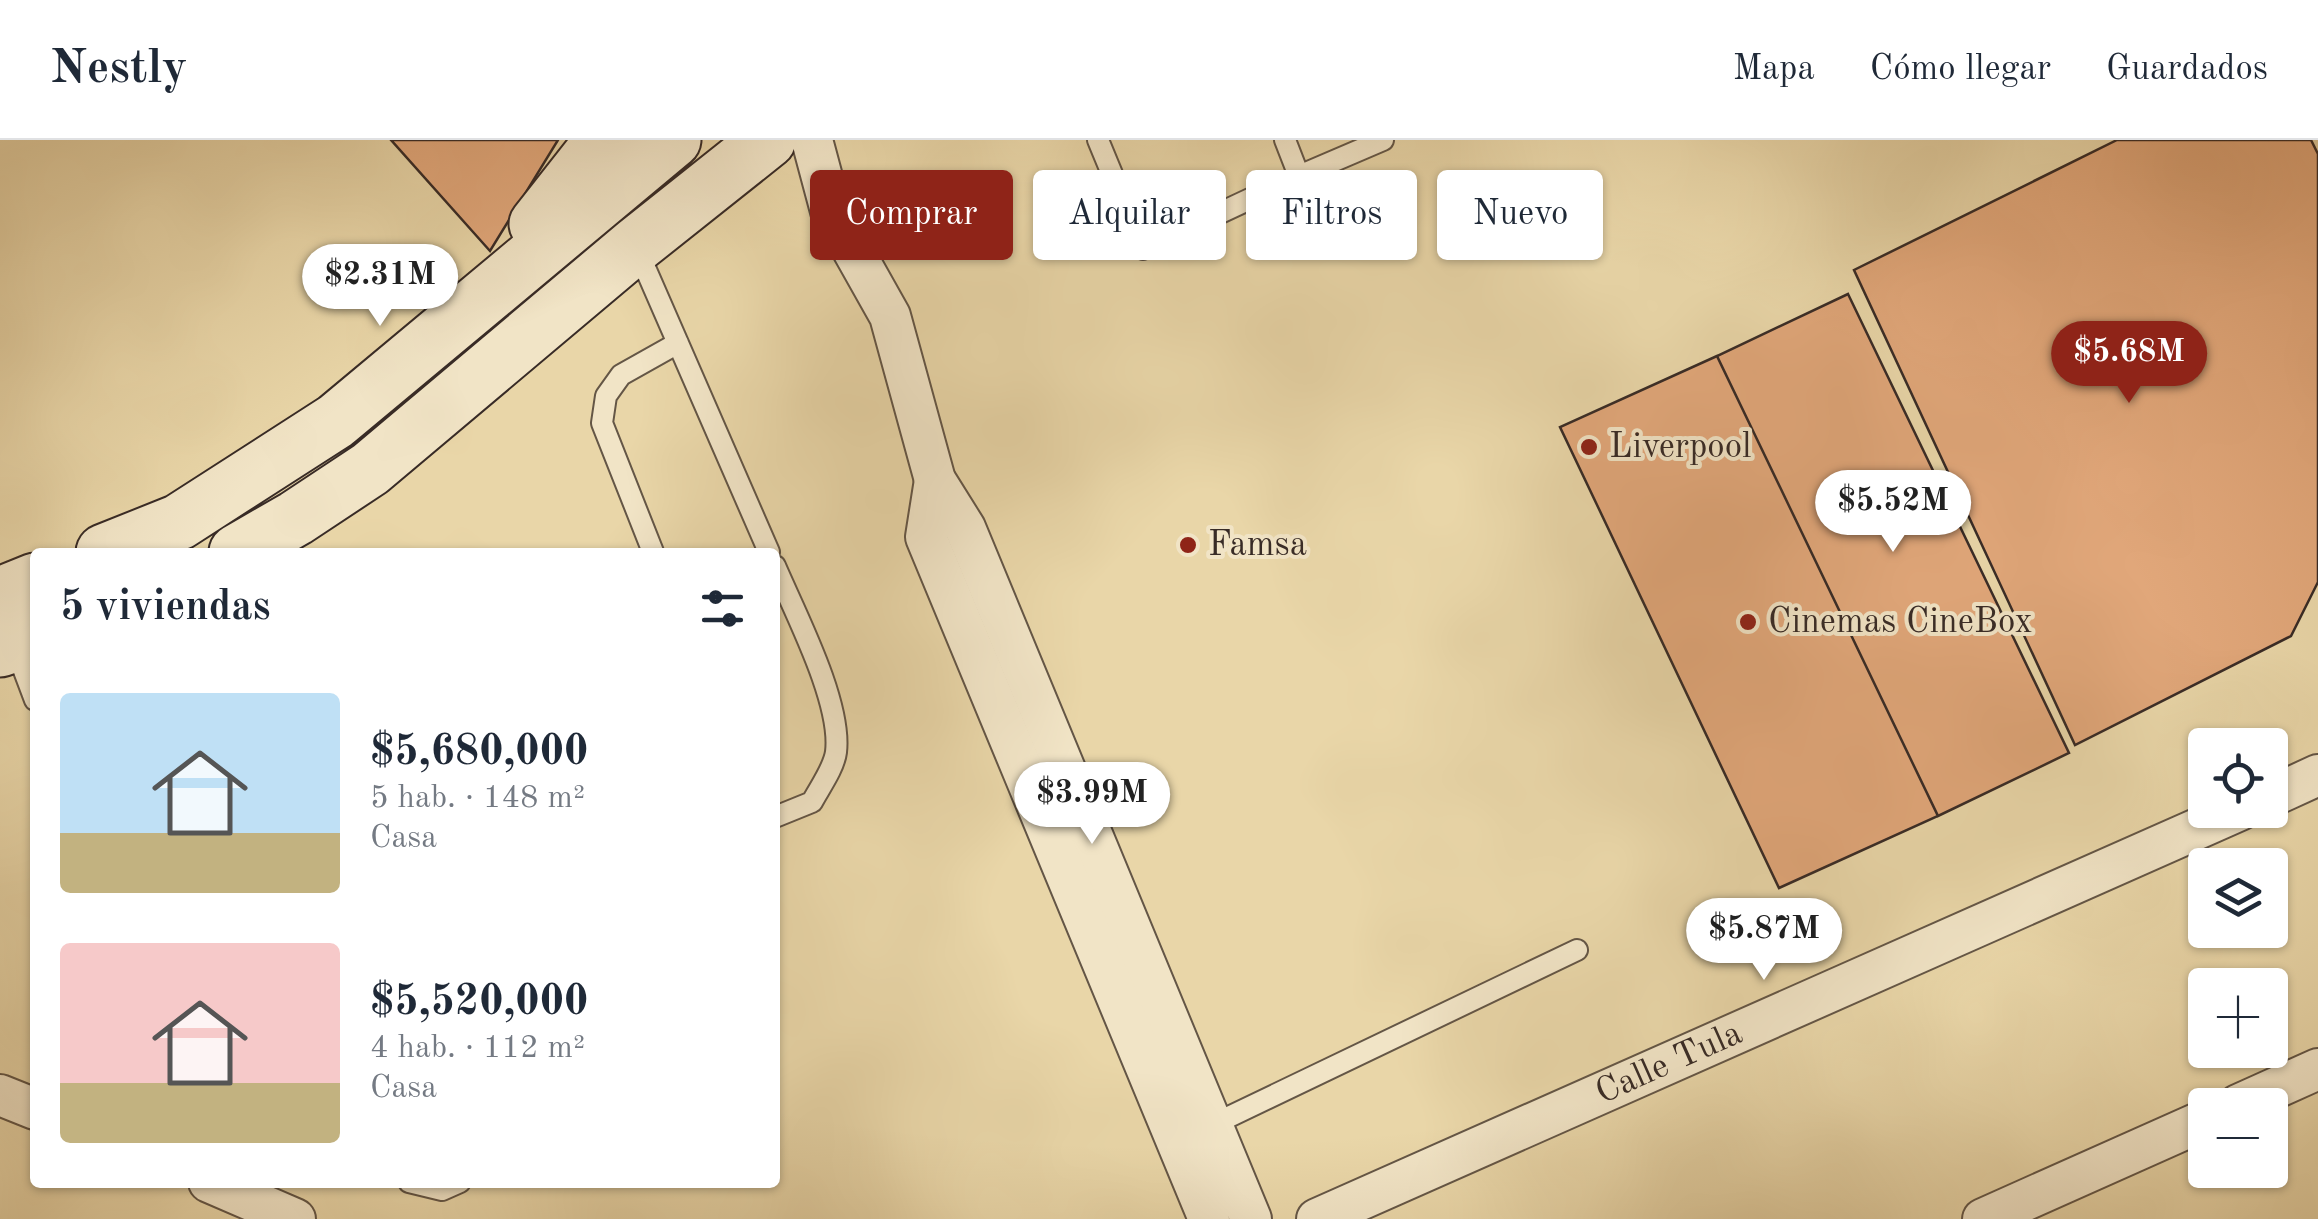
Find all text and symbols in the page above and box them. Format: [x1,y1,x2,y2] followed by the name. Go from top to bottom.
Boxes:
[50,45,187,93] text: Nestly
[1733,52,1815,87] text: Mapa
[1870,52,2051,87] text: Cómo llegar
[2106,52,2268,87] text: Guardados
[810,170,1013,260] chip: Comprar
[1033,170,1226,260] chip: Alquilar
[1246,170,1417,260] chip: Filtros
[1437,170,1603,260] chip: Nuevo
[299,244,461,329] pin: $2.31M
[324,260,436,292] text: $2.31M
[2048,321,2210,406] pin: $5.68M
[2073,337,2185,369] text: $5.68M
[1609,430,1752,465] place label: Liverpool
[1578,436,1600,458] marker: Liverpool
[1812,470,1974,555] pin: $5.52M
[1837,486,1949,518] text: $5.52M
[1208,528,1307,563] place label: Famsa
[1177,534,1199,556] marker: Famsa
[695,581,750,636] icon: filters
[60,587,271,629] text: 5 viviendas
[1768,605,2033,640] place label: Cinemas CineBox
[1737,611,1759,633] marker: Cinemas CineBox
[2188,728,2288,1188] map controls
[2188,728,2288,828] button: locate
[370,732,588,774] text: $5,680,000
[140,733,260,853] icon: home
[1011,762,1173,847] pin: $3.99M
[1036,778,1148,810] text: $3.99M
[370,783,585,815] text: 5 hab. · 148 m²
[370,823,437,855] text: Casa
[2188,848,2288,948] button: layers
[1683,898,1845,983] pin: $5.87M
[1708,914,1820,946] text: $5.87M
[2188,968,2288,1068] button: +
[370,982,588,1024] text: $5,520,000
[140,983,260,1103] icon: home
[1591,1015,1747,1111] street label: Calle Tula
[370,1033,585,1065] text: 4 hab. · 112 m²
[370,1073,437,1105] text: Casa
[2188,1088,2288,1188] button: −

